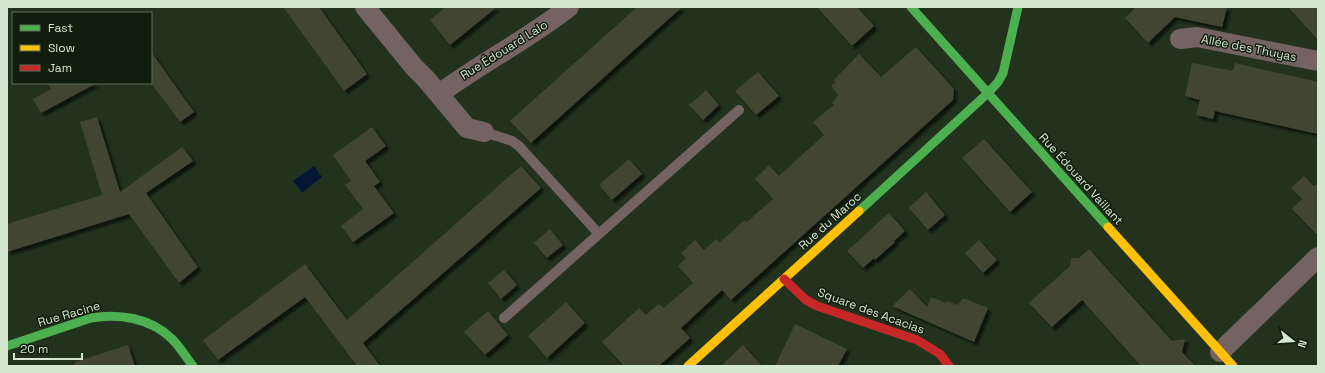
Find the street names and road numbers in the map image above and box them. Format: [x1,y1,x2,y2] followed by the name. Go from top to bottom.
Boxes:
[457,17,551,83] street label: Rue Édouard Lalo
[1200,31,1298,65] street label: Allée des Thuyas
[1035,130,1127,228] street label: Rue Édouard Vaillant
[795,188,865,254] street label: Rue du Maroc
[815,284,927,338] street label: Square des Acacias
[36,297,102,331] street label: Rue Racine

